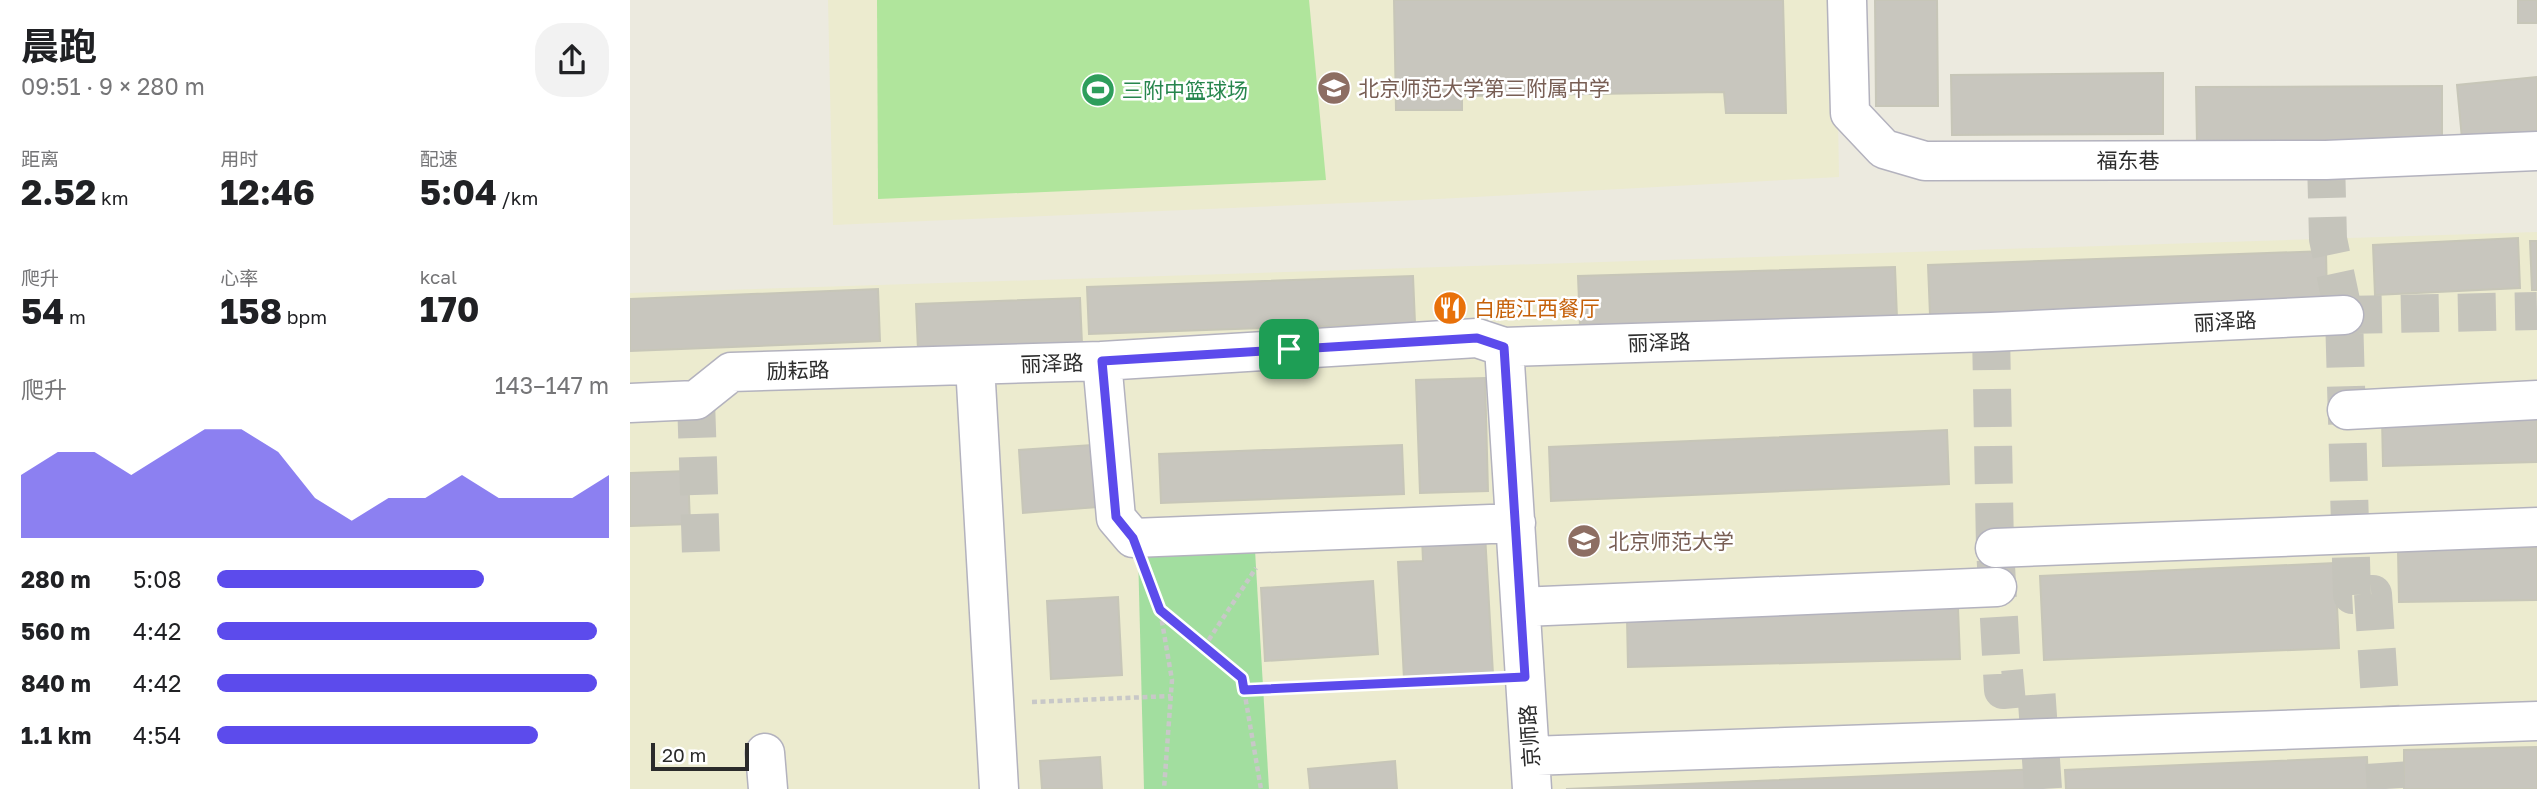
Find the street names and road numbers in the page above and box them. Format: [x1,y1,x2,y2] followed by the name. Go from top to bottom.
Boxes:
[2097,147,2160,173] street label: 福东巷
[2193,306,2257,336] street label: 丽泽路
[1627,328,1691,356] street label: 丽泽路
[1020,349,1084,377] street label: 丽泽路
[766,356,830,384] street label: 励耘路
[1514,704,1544,768] street label: 京师路

